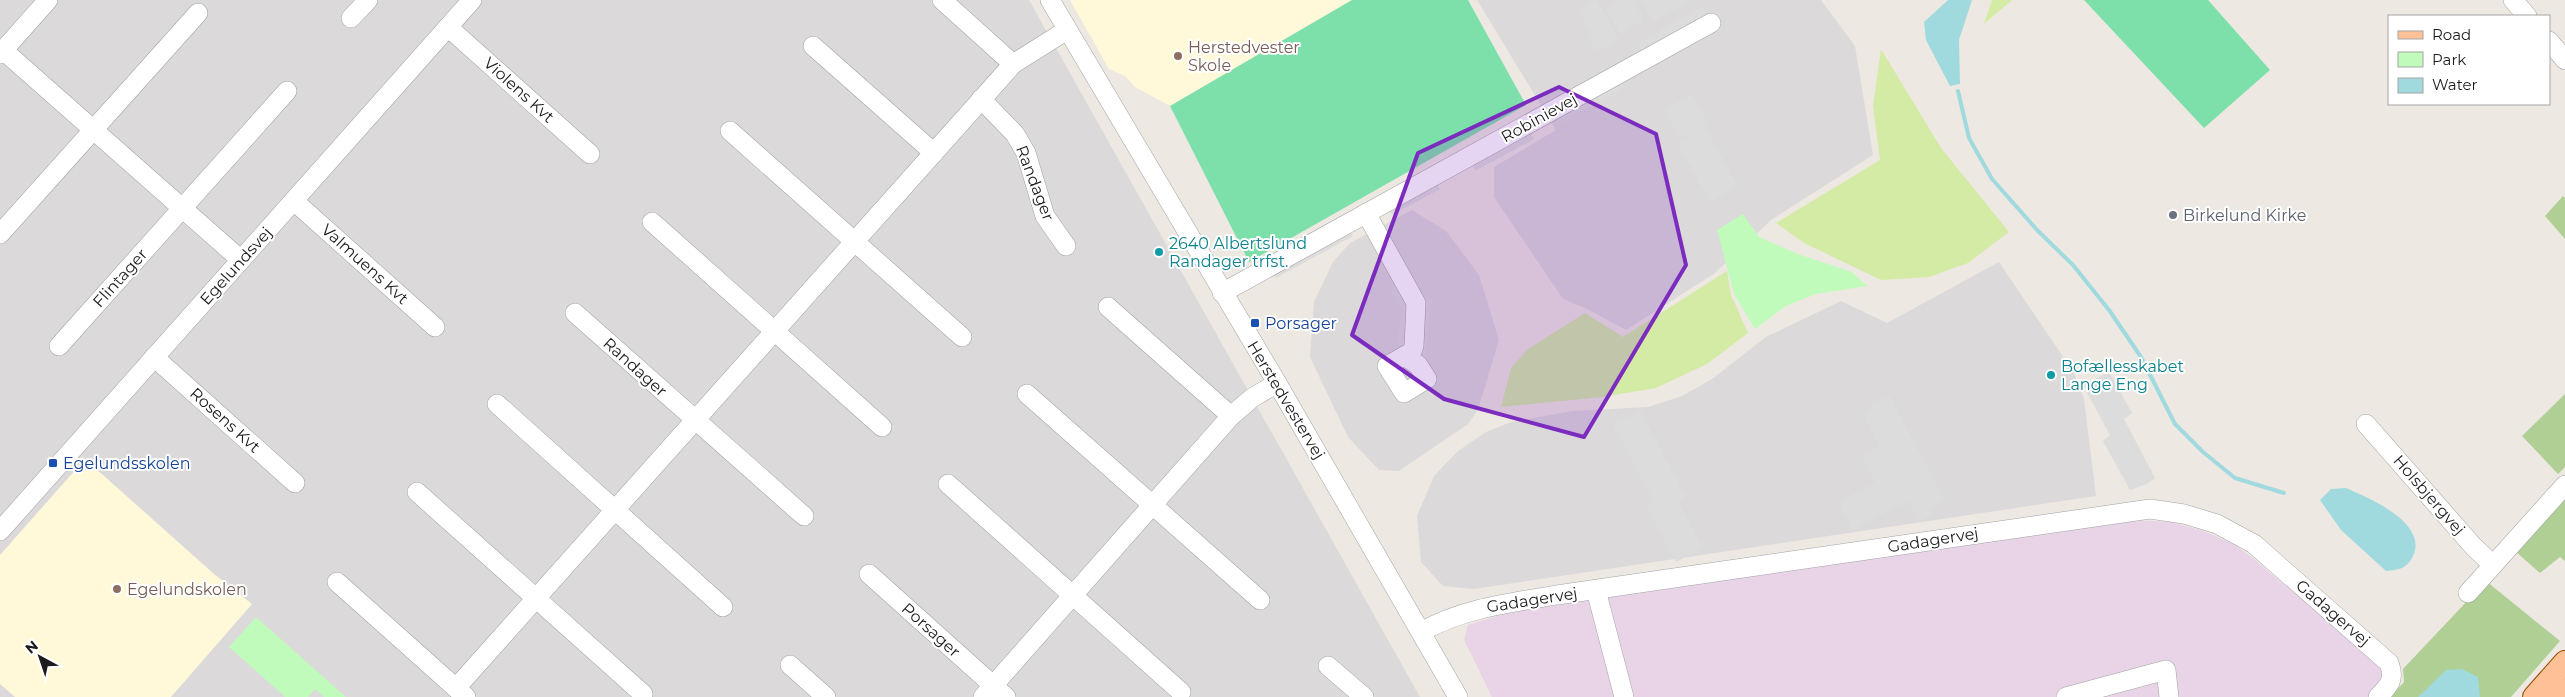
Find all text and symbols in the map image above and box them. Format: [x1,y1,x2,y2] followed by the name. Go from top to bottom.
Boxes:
[2388,15,2550,105] legend
[2432,25,2471,44] text: Road
[1188,38,1300,75] place label: Herstedvester Skole
[1172,50,1184,62] marker: Herstedvester Skole
[2432,50,2466,69] text: Park
[480,53,558,127] street label: Violens Kvt
[2432,75,2478,94] text: Water
[1498,89,1580,147] street label: Robinievej
[1012,143,1058,223] street label: Randager
[2183,206,2306,225] place label: Birkelund Kirke
[2167,209,2179,221] marker: Birkelund Kirke
[318,220,413,308] street label: Valmuens Kvt
[196,223,276,309] street label: Egelundsvej
[1169,234,1307,271] place label: 2640 Albertslund Randager trfst.
[89,245,151,311] street label: Flintager
[1153,246,1165,258] marker: 2640 Albertslund Randager trfst.
[1265,314,1337,333] place label: Porsager
[1249,317,1261,329] marker: Porsager
[599,333,671,401] street label: Randager
[1243,338,1329,462] street label: Herstedvestervej
[2061,357,2184,394] place label: Bofællesskabet Lange Eng
[2045,369,2057,381] marker: Bofællesskabet Lange Eng
[186,384,264,457] street label: Rosens Kvt
[2389,451,2469,539] street label: Holsbjergvej
[63,454,191,473] place label: Egelundsskolen
[47,457,59,469] marker: Egelundsskolen
[1886,523,1980,557] street label: Gadagervej
[2292,576,2374,650] street label: Gadagervej
[127,580,247,599] place label: Egelundskolen
[111,583,123,595] marker: Egelundskolen
[1485,583,1579,617] street label: Gadagervej
[898,599,964,661] street label: Porsager
[15,632,65,682] north arrow
[22,637,42,658] text: N

